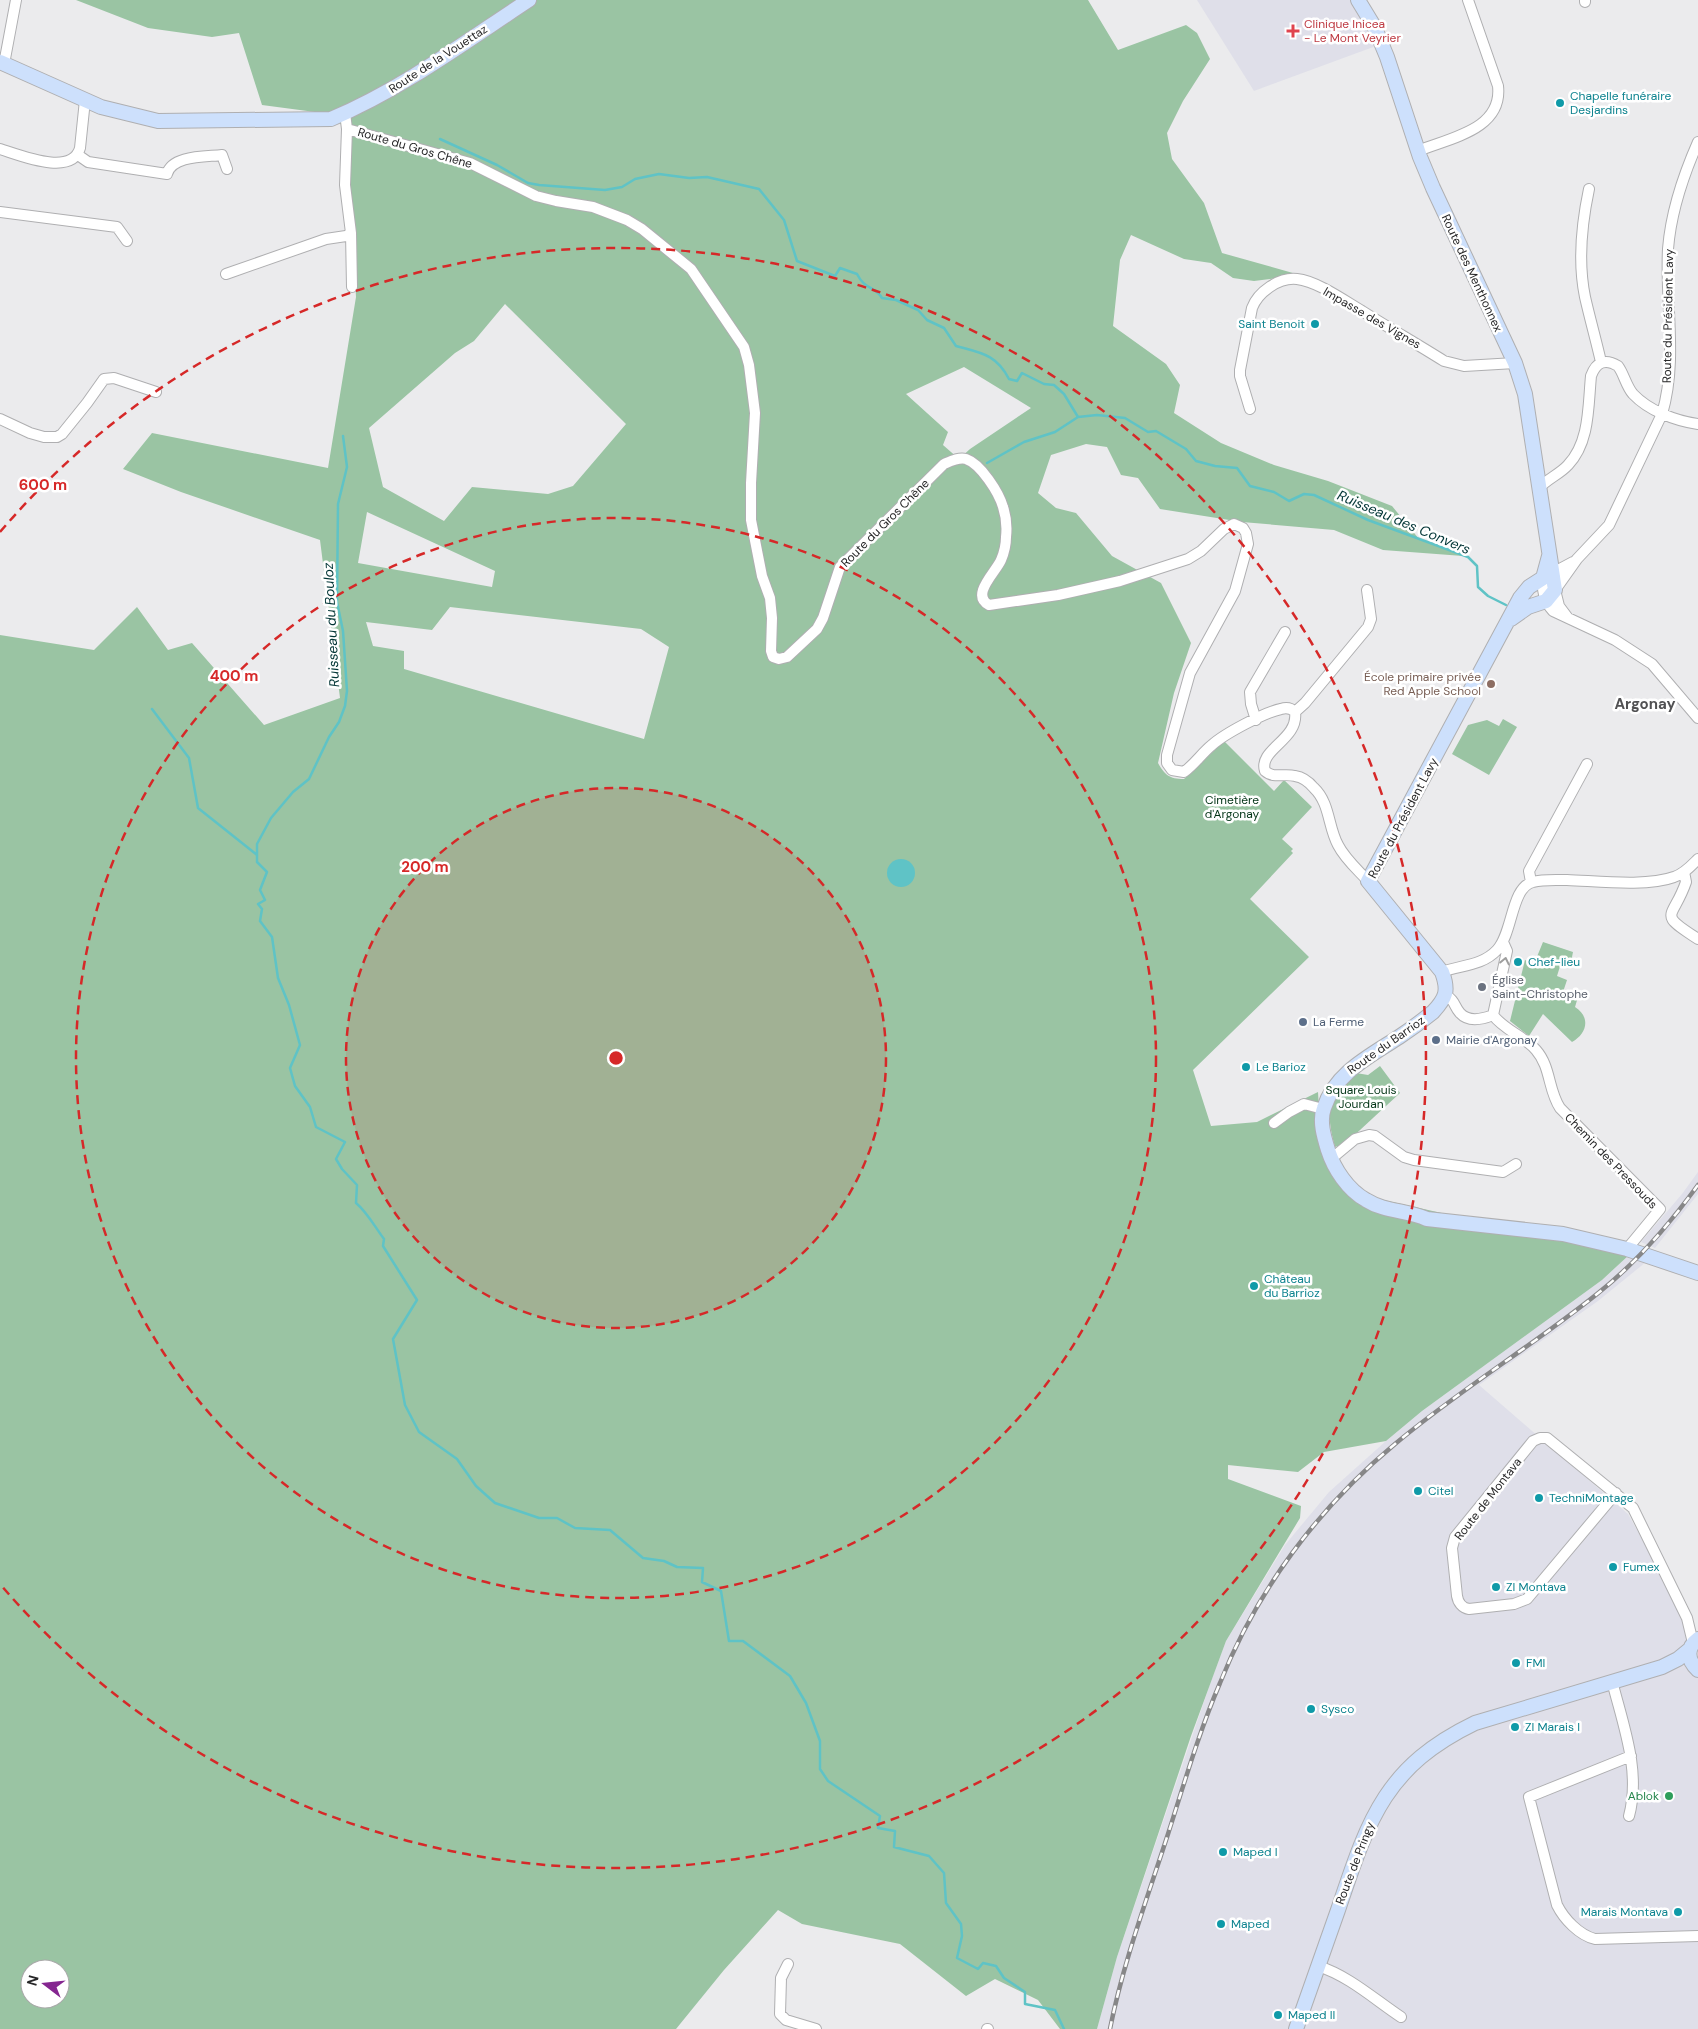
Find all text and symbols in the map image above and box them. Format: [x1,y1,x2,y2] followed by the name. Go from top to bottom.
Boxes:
[1304,16,1401,46] place label: Clinique Inicea - Le Mont Veyrier
[386,21,490,97] street label: Route de la Vouettaz
[1286,24,1300,38] marker: Clinique Inicea - Le Mont Veyrier
[1570,88,1671,118] place label: Chapelle funéraire Desjardins
[1554,97,1566,109] marker: Chapelle funéraire Desjardins
[356,124,474,172] street label: Route du Gros Chêne
[1438,212,1506,334] street label: Route des Menthonnex
[1659,248,1677,383] street label: Route du Président Lavy
[1320,283,1424,353] street label: Impasse des Vignes
[1238,316,1305,332] place label: Saint Benoit
[1309,318,1321,330] marker: Saint Benoit
[19,475,67,495] text: 600 m
[837,475,933,571] street label: Route du Gros Chêne
[1335,486,1473,558] water label: Ruisseau des Convers
[319,562,343,688] water label: Ruisseau du Bouloz
[210,666,258,686] text: 400 m
[1364,669,1481,699] place label: École primaire privée Red Apple School
[1485,678,1497,690] marker: École primaire privée Red Apple School
[1614,694,1676,714] district label: Argonay
[1364,755,1442,881] street label: Route du Président Lavy
[1205,792,1260,822] park label: Cimetière d'Argonay
[401,857,449,877] text: 200 m
[1528,954,1580,970] place label: Chef-lieu
[1512,956,1524,968] marker: Chef-lieu
[1499,957,1510,965] one-way arrow
[1492,972,1588,1002] place label: Église Saint-Christophe
[1476,981,1488,993] marker: Église Saint-Christophe
[1344,1012,1428,1078] street label: Route du Barrioz
[1313,1014,1364,1030] place label: La Ferme
[1297,1016,1309,1028] marker: La Ferme
[1446,1032,1538,1048] place label: Mairie d'Argonay
[1430,1034,1442,1046] marker: Mairie d'Argonay
[607,1049,625,1067] centre of rings
[1256,1059,1306,1075] place label: Le Barioz
[1240,1061,1252,1073] marker: Le Barioz
[1325,1082,1397,1112] park label: Square Louis Jourdan
[1561,1110,1661,1212] street label: Chemin des Pressouds
[1264,1271,1320,1301] place label: Château du Barrioz
[1248,1280,1260,1292] marker: Château du Barrioz
[1451,1454,1525,1544] street label: Route de Montava
[1428,1483,1454,1499] place label: Citel
[1412,1485,1424,1497] marker: Citel
[1549,1490,1634,1506] place label: TechniMontage
[1533,1492,1545,1504] marker: TechniMontage
[1623,1559,1660,1575] place label: Fumex
[1607,1561,1619,1573] marker: Fumex
[1506,1579,1566,1595] place label: ZI Montava
[1490,1581,1502,1593] marker: ZI Montava
[1526,1655,1545,1671] place label: FMI
[1510,1657,1522,1669] marker: FMI
[1321,1701,1354,1717] place label: Sysco
[1305,1703,1317,1715] marker: Sysco
[1525,1719,1580,1735] place label: ZI Marais I
[1509,1721,1521,1733] marker: ZI Marais I
[1628,1788,1659,1804] place label: Ablok
[1663,1790,1675,1802] marker: Ablok
[1332,1819,1378,1907] street label: Route de Pringy
[1233,1844,1277,1860] place label: Maped I
[1217,1846,1229,1858] marker: Maped I
[1581,1904,1668,1920] place label: Marais Montava
[1672,1906,1684,1918] marker: Marais Montava
[1231,1916,1269,1932] place label: Maped
[1215,1918,1227,1930] marker: Maped
[20,1959,70,2009] north arrow
[22,1973,43,1988] text: N
[1288,2007,1335,2023] place label: Maped II
[1272,2009,1284,2021] marker: Maped II

